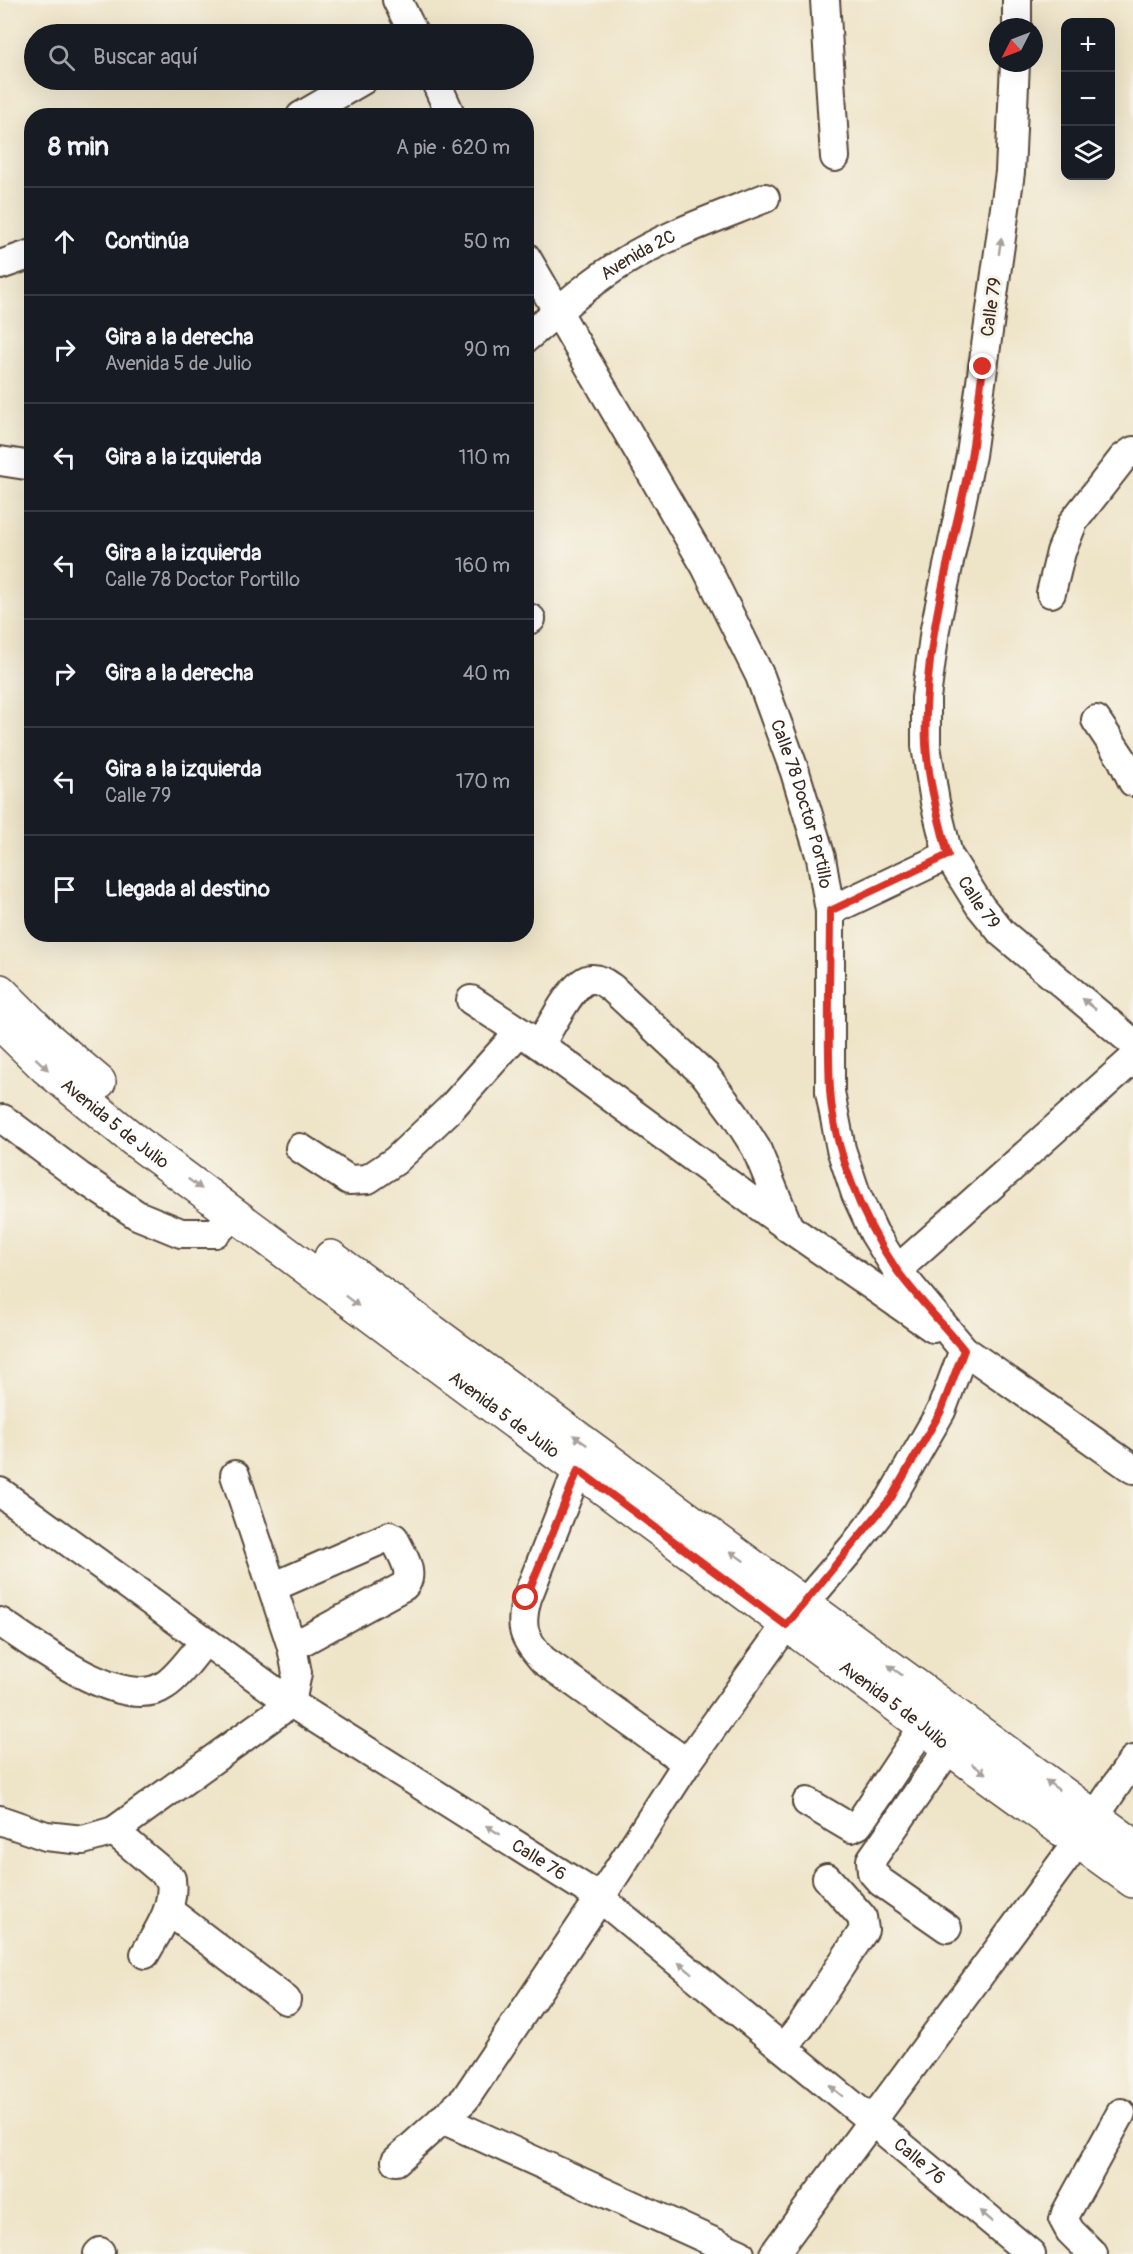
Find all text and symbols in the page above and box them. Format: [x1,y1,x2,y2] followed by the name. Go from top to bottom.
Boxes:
[989,18,1043,72] north arrow
[1061,18,1115,180] map controls
[1061,18,1115,72] button: +
[24,24,534,90] search box
[45,41,78,74] icon: search
[93,43,198,71] text: Buscar aquí
[1061,72,1115,126] button: −
[1061,126,1115,180] button: layers
[48,131,109,163] text: 8 min
[396,135,510,160] text: A pie · 620 m
[48,225,81,258] icon: ahead
[596,225,679,286] street label: Avenida 2C
[105,227,189,255] text: Continúa
[463,229,510,254] text: 50 m
[995,236,1004,255] one-way arrow
[976,276,1007,338] street label: Calle 79
[105,323,253,351] text: Gira a la derecha
[48,333,81,366] icon: right
[464,337,510,362] text: 90 m
[105,351,252,376] text: Avenida 5 de Julio
[969,353,995,379] route end
[48,441,81,474] icon: left
[105,443,262,471] text: Gira a la izquierda
[459,445,510,470] text: 110 m
[105,539,262,567] text: Gira a la izquierda
[48,549,81,582] icon: left
[455,553,510,578] text: 160 m
[105,567,300,592] text: Calle 78 Doctor Portillo
[48,657,81,690] icon: right
[105,659,253,687] text: Gira a la derecha
[463,661,510,686] text: 40 m
[765,716,837,891] street label: Calle 78 Doctor Portillo
[105,755,262,783] text: Gira a la izquierda
[48,765,81,798] icon: left
[456,769,510,794] text: 170 m
[105,783,171,808] text: Calle 79
[952,872,1005,934] street label: Calle 79
[48,873,81,906] icon: arrive
[105,875,270,903] text: Llegada al destino
[1081,998,1097,1011] one-way arrow
[35,1057,50,1071] one-way arrow
[56,1074,174,1174] street label: Avenida 5 de Julio
[188,1178,203,1190] one-way arrow
[344,1294,359,1306] one-way arrow
[444,1366,564,1464] street label: Avenida 5 de Julio
[572,1435,587,1447] one-way arrow
[729,1550,745,1562] one-way arrow
[512,1584,538,1610] route start
[834,1656,954,1755] street label: Avenida 5 de Julio
[887,1665,902,1677] one-way arrow
[971,1763,987,1775] one-way arrow
[1045,1779,1061,1791] one-way arrow
[485,1825,501,1836] one-way arrow
[507,1834,571,1886] street label: Calle 76
[677,1961,693,1974] one-way arrow
[828,2085,844,2098] one-way arrow
[889,2133,950,2190] street label: Calle 76
[978,2210,994,2223] one-way arrow

